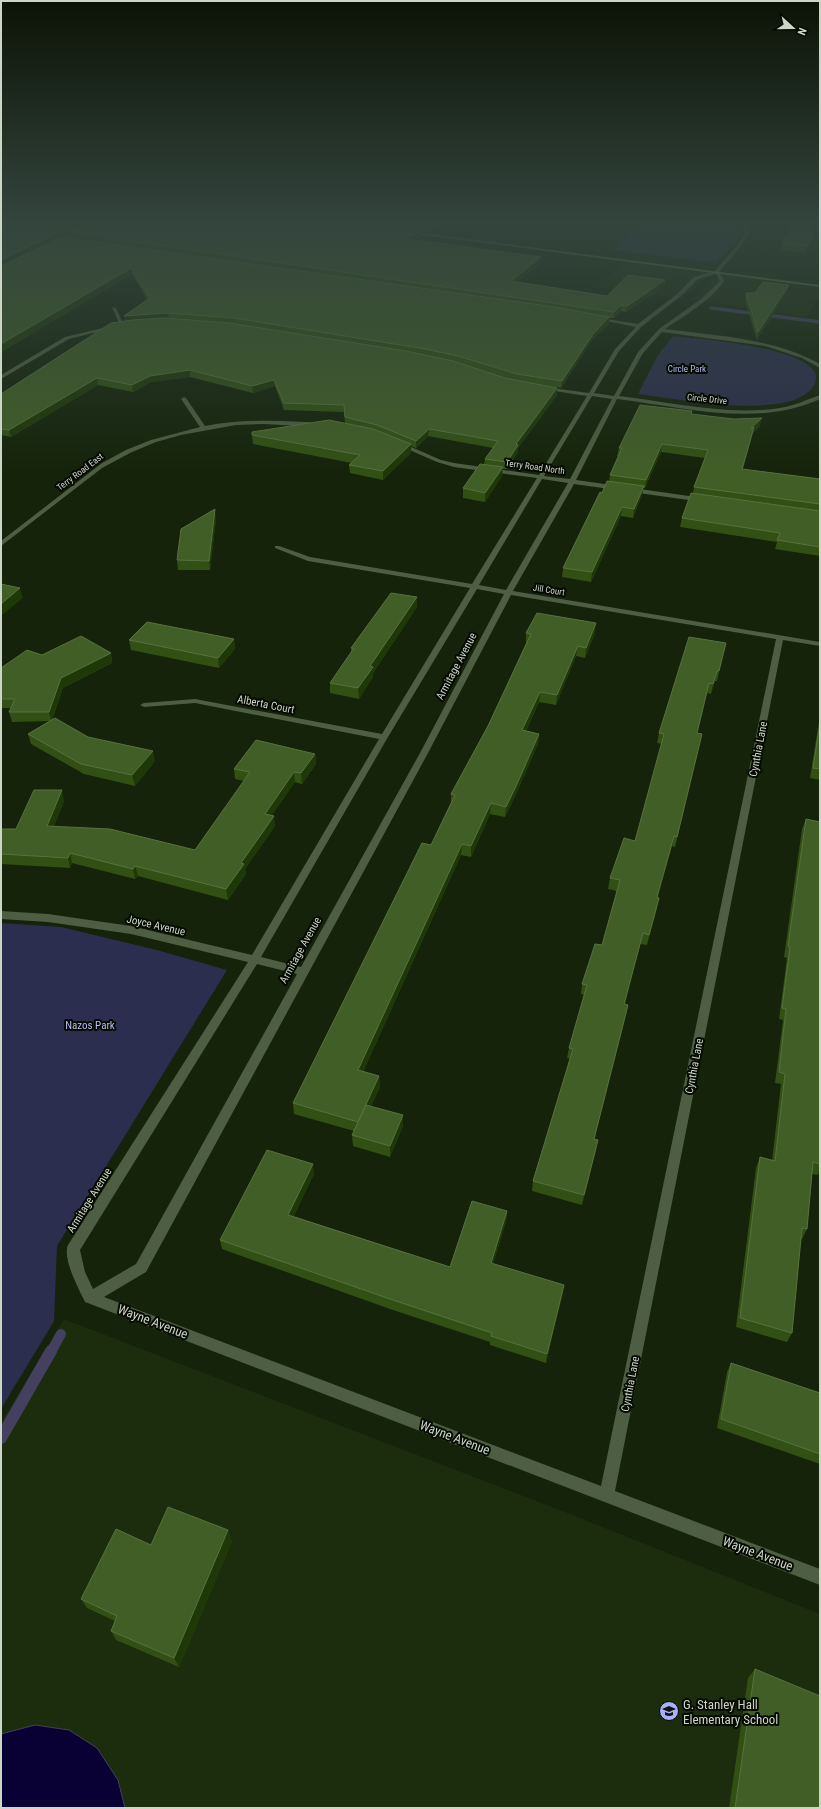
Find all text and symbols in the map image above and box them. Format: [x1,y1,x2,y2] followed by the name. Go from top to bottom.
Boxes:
[773,8,813,48] north arrow
[795,26,809,37] text: N
[668,364,706,374] park label: Circle Park
[686,392,728,406] street label: Circle Drive
[55,451,105,493] street label: Terry Road East
[505,458,565,476] street label: Terry Road North
[532,583,566,598] street label: Jill Court
[433,631,480,702] street label: Armitage Avenue
[236,693,296,716] street label: Alberta Court
[747,720,770,778] street label: Cynthia Lane
[125,912,186,939] street label: Joyce Avenue
[277,915,324,986] street label: Armitage Avenue
[65,1019,115,1032] park label: Nazos Park
[683,1037,706,1095] street label: Cynthia Lane
[64,1166,114,1235] street label: Armitage Avenue
[116,1301,190,1342] street label: Wayne Avenue
[619,1355,642,1413] street label: Cynthia Lane
[418,1417,492,1458] street label: Wayne Avenue
[721,1533,795,1574] street label: Wayne Avenue
[683,1697,778,1727] place label: G. Stanley Hall Elementary School
[658,1700,680,1722] school or university icon: G. Stanley Hall Elementary School

